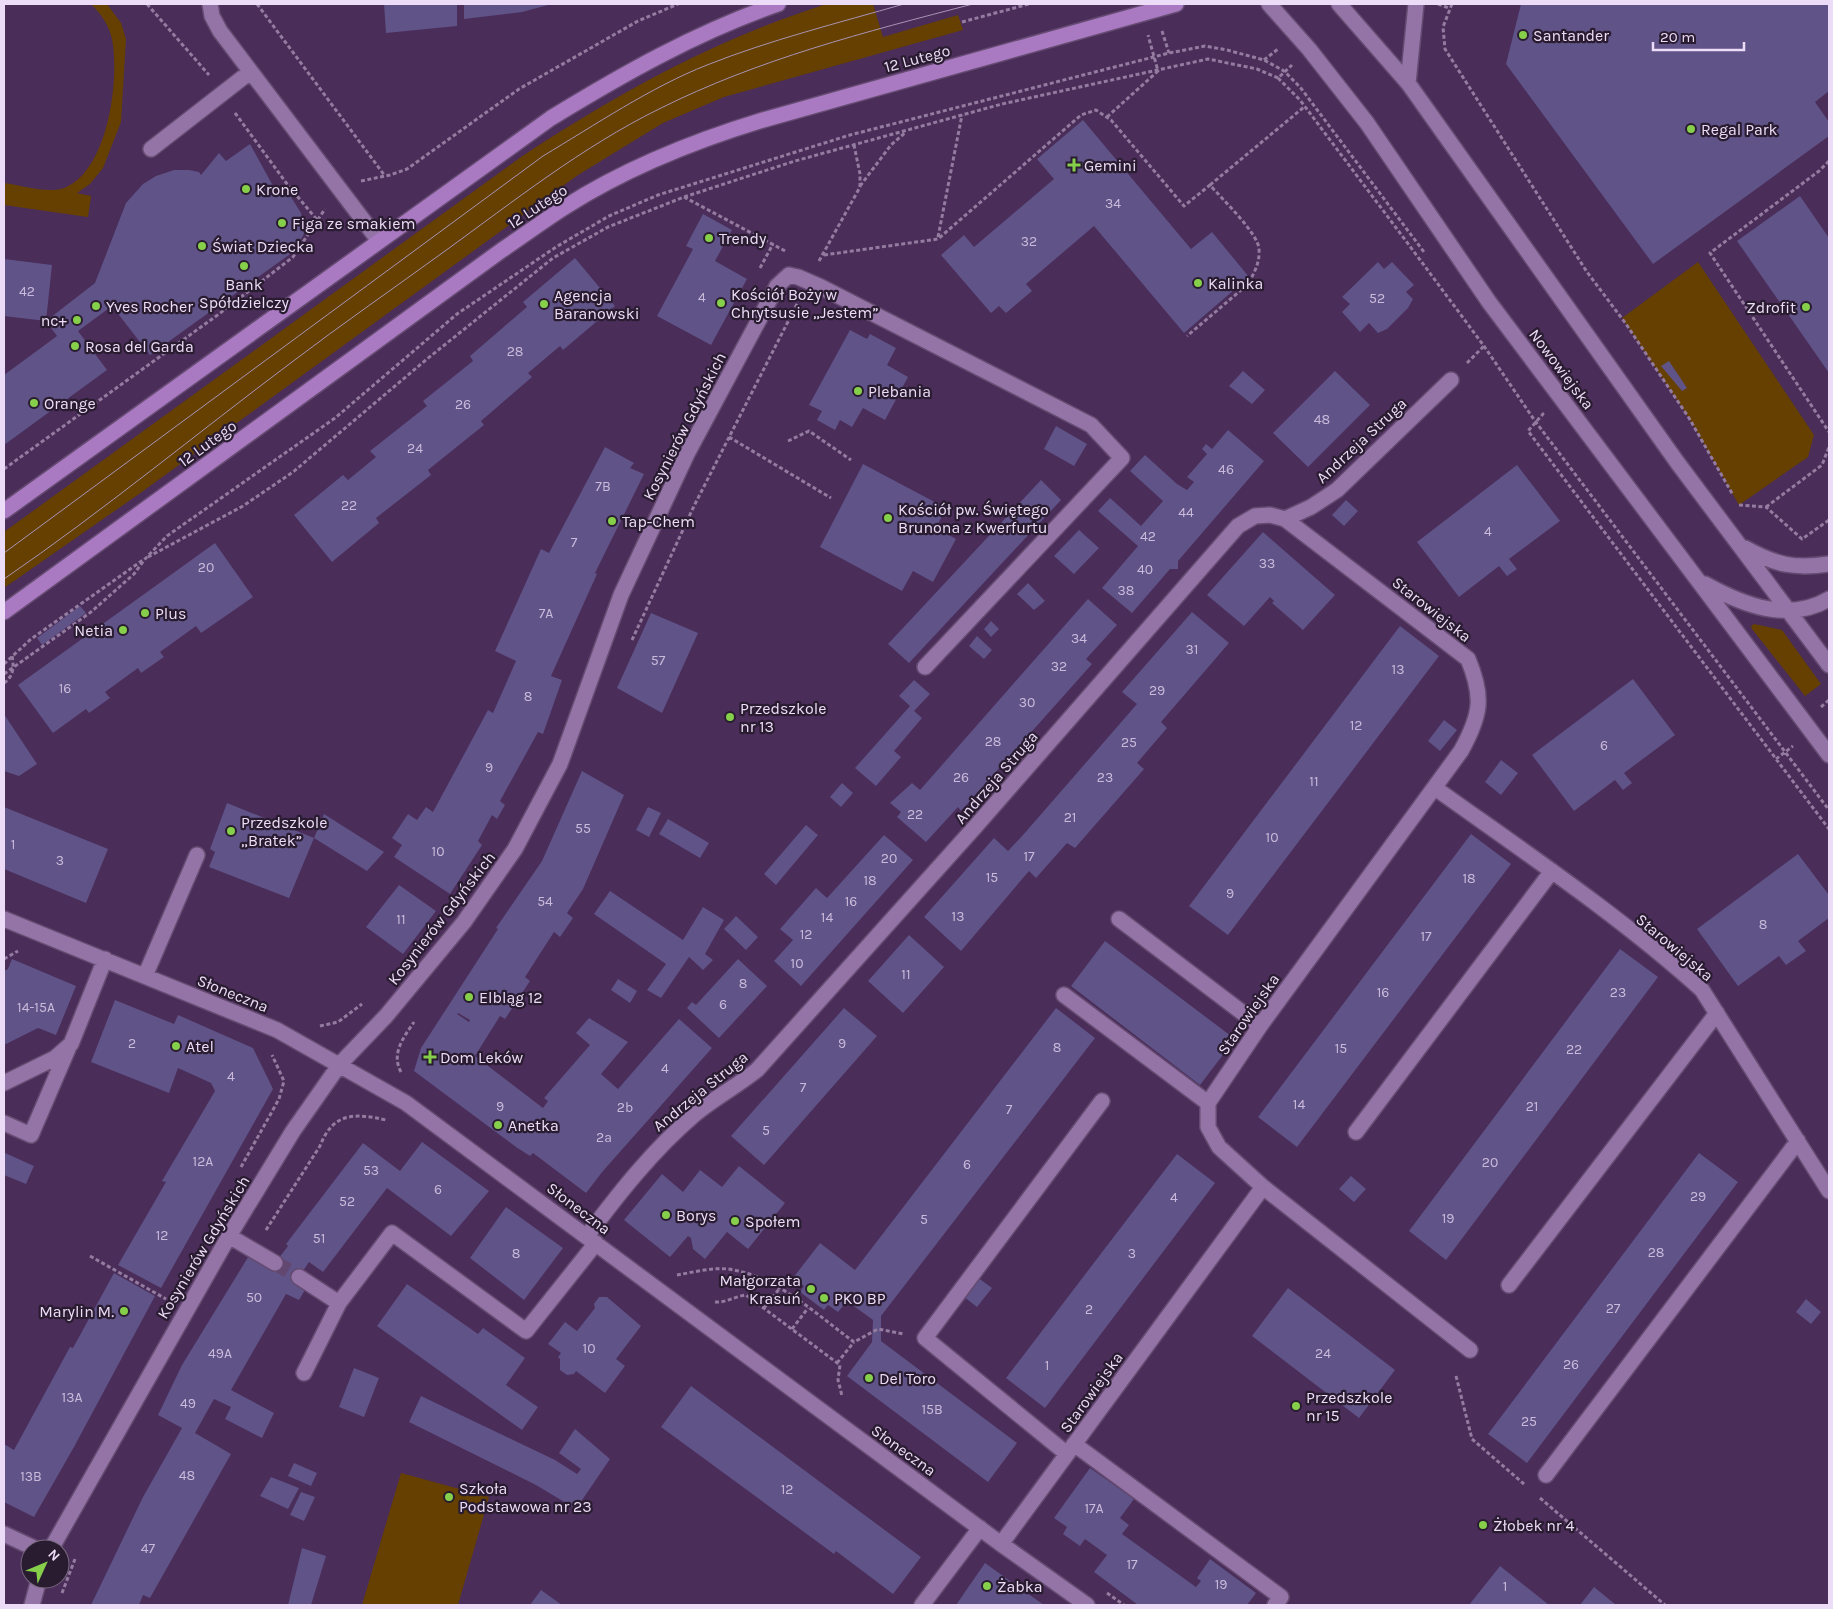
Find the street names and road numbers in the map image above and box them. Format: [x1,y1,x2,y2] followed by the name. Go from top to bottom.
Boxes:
[882,41,952,76] street label: 12 Lutego
[504,180,571,233] street label: 12 Lutego
[1525,325,1598,413] street label: Nowowiejska
[639,349,730,503] street label: Kosynierów Gdyńskich
[1312,394,1410,487] street label: Andrzeja Struga
[174,416,240,471] street label: 12 Lutego
[1388,573,1475,646] street label: Starowiejska
[951,727,1042,828] street label: Andrzeja Struga
[384,848,499,989] street label: Kosynierów Gdyńskich
[1632,910,1717,985] street label: Starowiejska
[1213,970,1283,1059] street label: Starowiejska
[194,971,271,1016] street label: Słoneczna
[649,1047,752,1135] street label: Andrzeja Struga
[153,1172,254,1322] street label: Kosynierów Gdyńskich
[543,1178,614,1239] street label: Słoneczna
[1056,1348,1127,1436] street label: Starowiejska
[868,1421,940,1480] street label: Słoneczna

